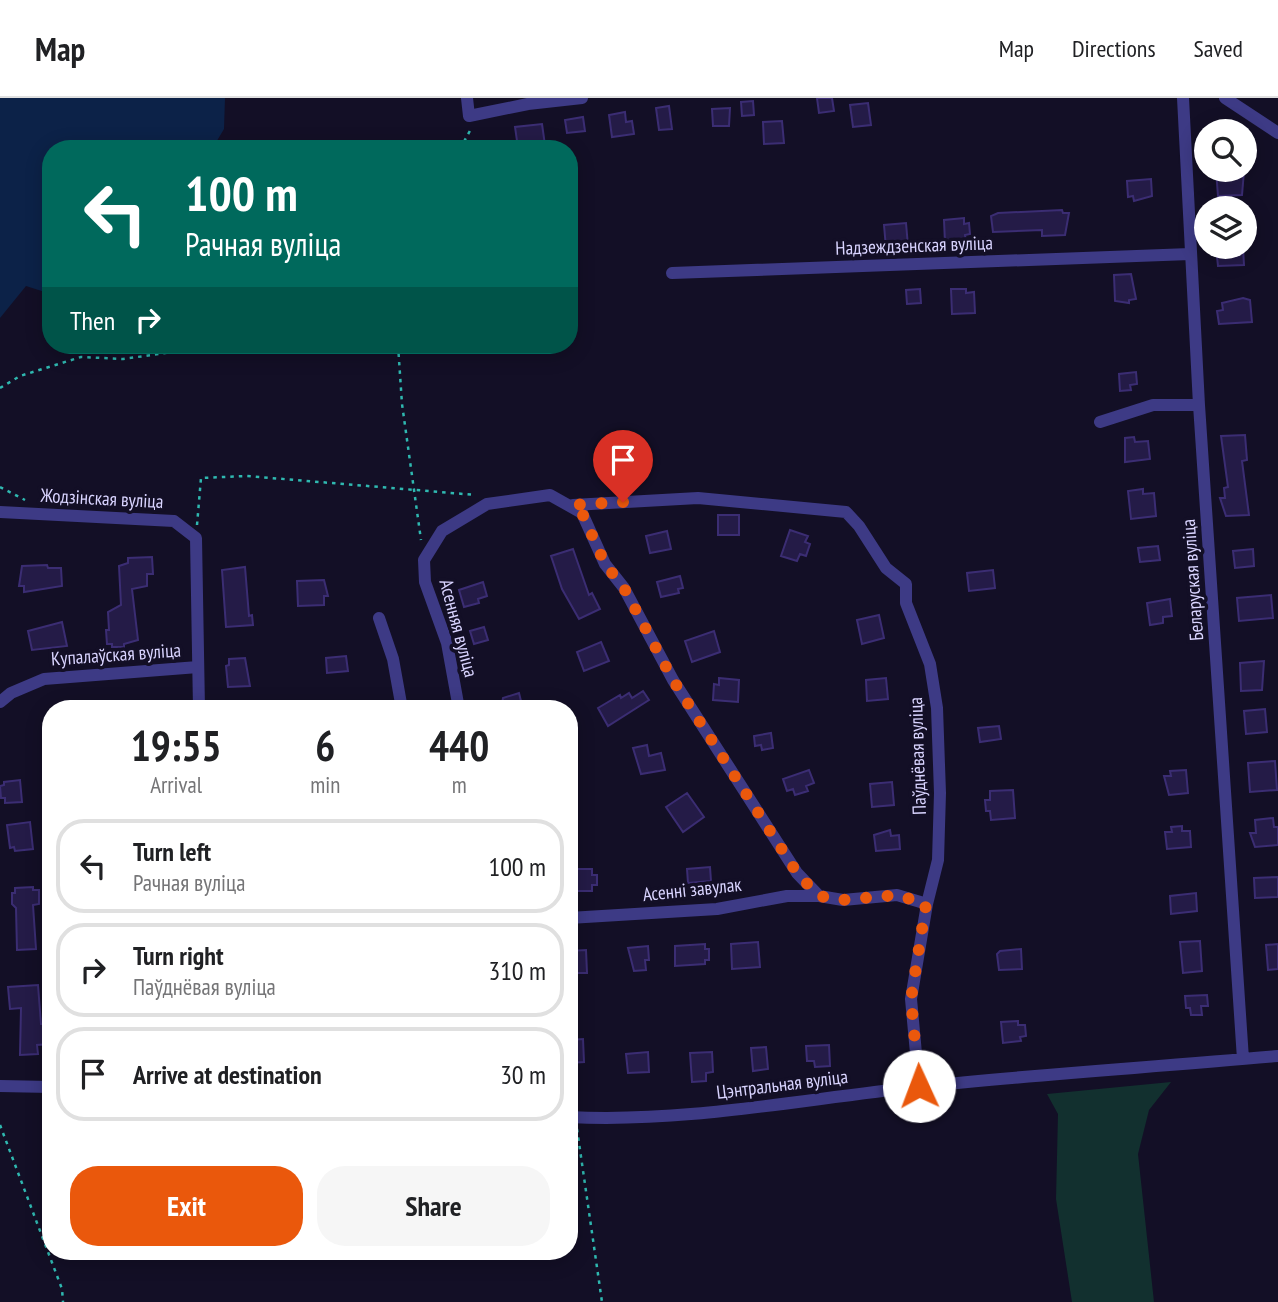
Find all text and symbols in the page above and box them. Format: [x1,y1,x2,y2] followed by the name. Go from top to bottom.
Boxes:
[35,27,85,70] text: Map
[999,33,1034,64] text: Map
[1072,33,1156,64] text: Directions
[1194,33,1243,64] text: Saved
[1194,119,1257,259] map controls
[1194,119,1257,182] button: search
[185,161,298,225] text: 100 m
[70,168,161,259] icon: left
[1194,196,1257,259] button: layers
[185,223,341,265] text: Рачная вуліца
[835,230,993,260] street label: Надзеждзенская вуліца
[129,301,167,339] icon: right
[70,304,115,337] text: Then
[593,430,653,502] pin
[604,441,642,479] icon: arrive
[39,483,164,513] street label: Жодзінская вуліца
[1176,518,1208,642] street label: Беларуская вуліца
[434,576,484,680] street label: Асенняя вуліца
[50,637,182,671] street label: Купалаўская вуліца
[903,697,931,815] street label: Паўднёвая вуліца
[131,718,222,773] text: 19:55
[315,718,335,773] text: 6
[429,718,489,773] text: 440
[150,770,202,799] text: Arrival
[310,770,340,799] text: min
[452,770,467,799] text: m
[133,835,211,868] text: Turn left
[74,847,112,885] icon: left
[488,850,546,883] text: 100 m
[133,868,245,897] text: Рачная вуліца
[641,872,743,906] street label: Асенні завулак
[133,939,224,972] text: Turn right
[74,951,112,989] icon: right
[488,954,546,987] text: 310 m
[133,972,276,1001] text: Паўднёвая вуліца
[882,1049,956,1123] position arrow
[74,1055,112,1093] icon: arrive
[133,1058,322,1091] text: Arrive at destination
[500,1058,546,1091] text: 30 m
[715,1064,849,1104] street label: Цэнтральная вуліца
[70,1166,303,1246] button: Exit
[317,1166,550,1246] button: Share

